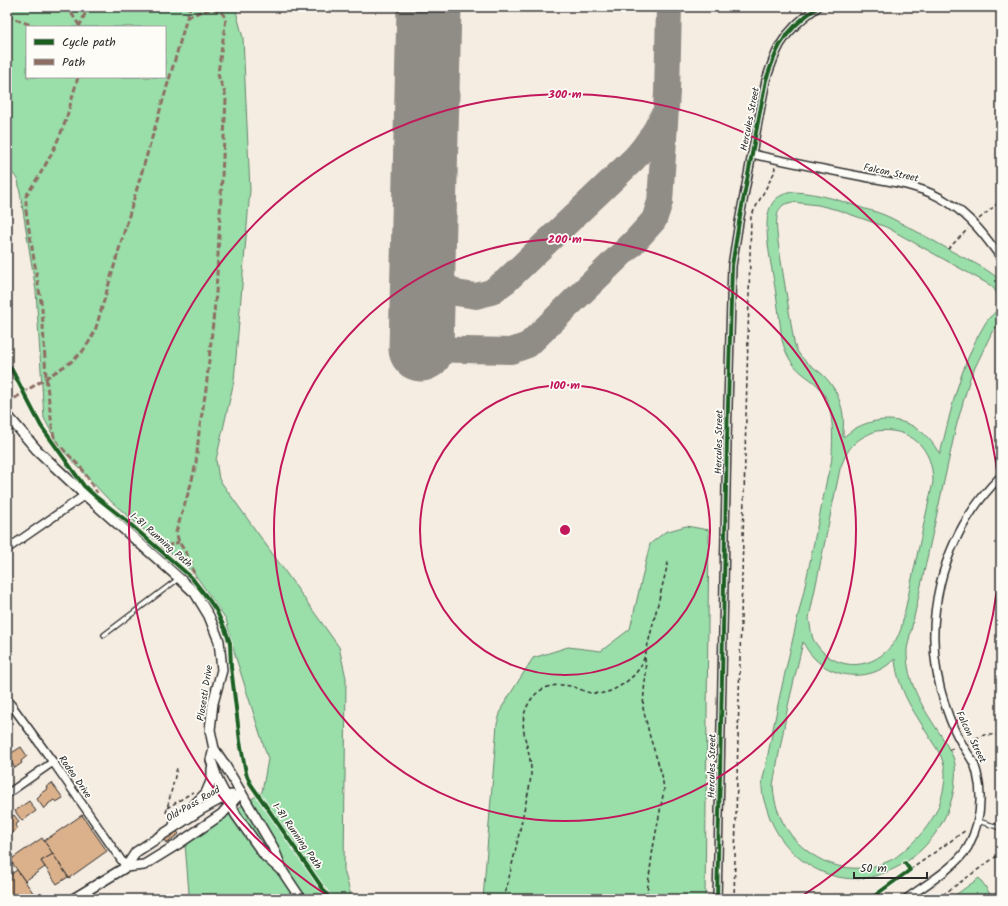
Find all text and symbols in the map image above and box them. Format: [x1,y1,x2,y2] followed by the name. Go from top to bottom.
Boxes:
[26,26,166,78] legend
[62,33,116,52] text: Cycle path
[62,53,85,72] text: Path
[547,85,582,104] text: 300 m
[736,86,764,152] street label: Hercules Street
[862,159,920,187] street label: Falcon Street
[548,230,582,249] text: 200 m
[550,376,580,395] text: 100 m
[710,410,728,474] street label: Hercules Street
[126,508,196,572] street label: I-81 Running Path
[558,523,572,537] centre of rings
[193,663,217,722] street label: Plosesti Drive
[952,708,991,766] street label: Falcon Street
[703,734,721,798] street label: Hercules Street
[54,752,96,802] street label: Rodeo Drive
[163,781,224,826] street label: Old Pass Road
[268,799,326,873] street label: I-81 Running Path
[854,854,927,880] scale bar
[860,859,887,878] text: 50 m

